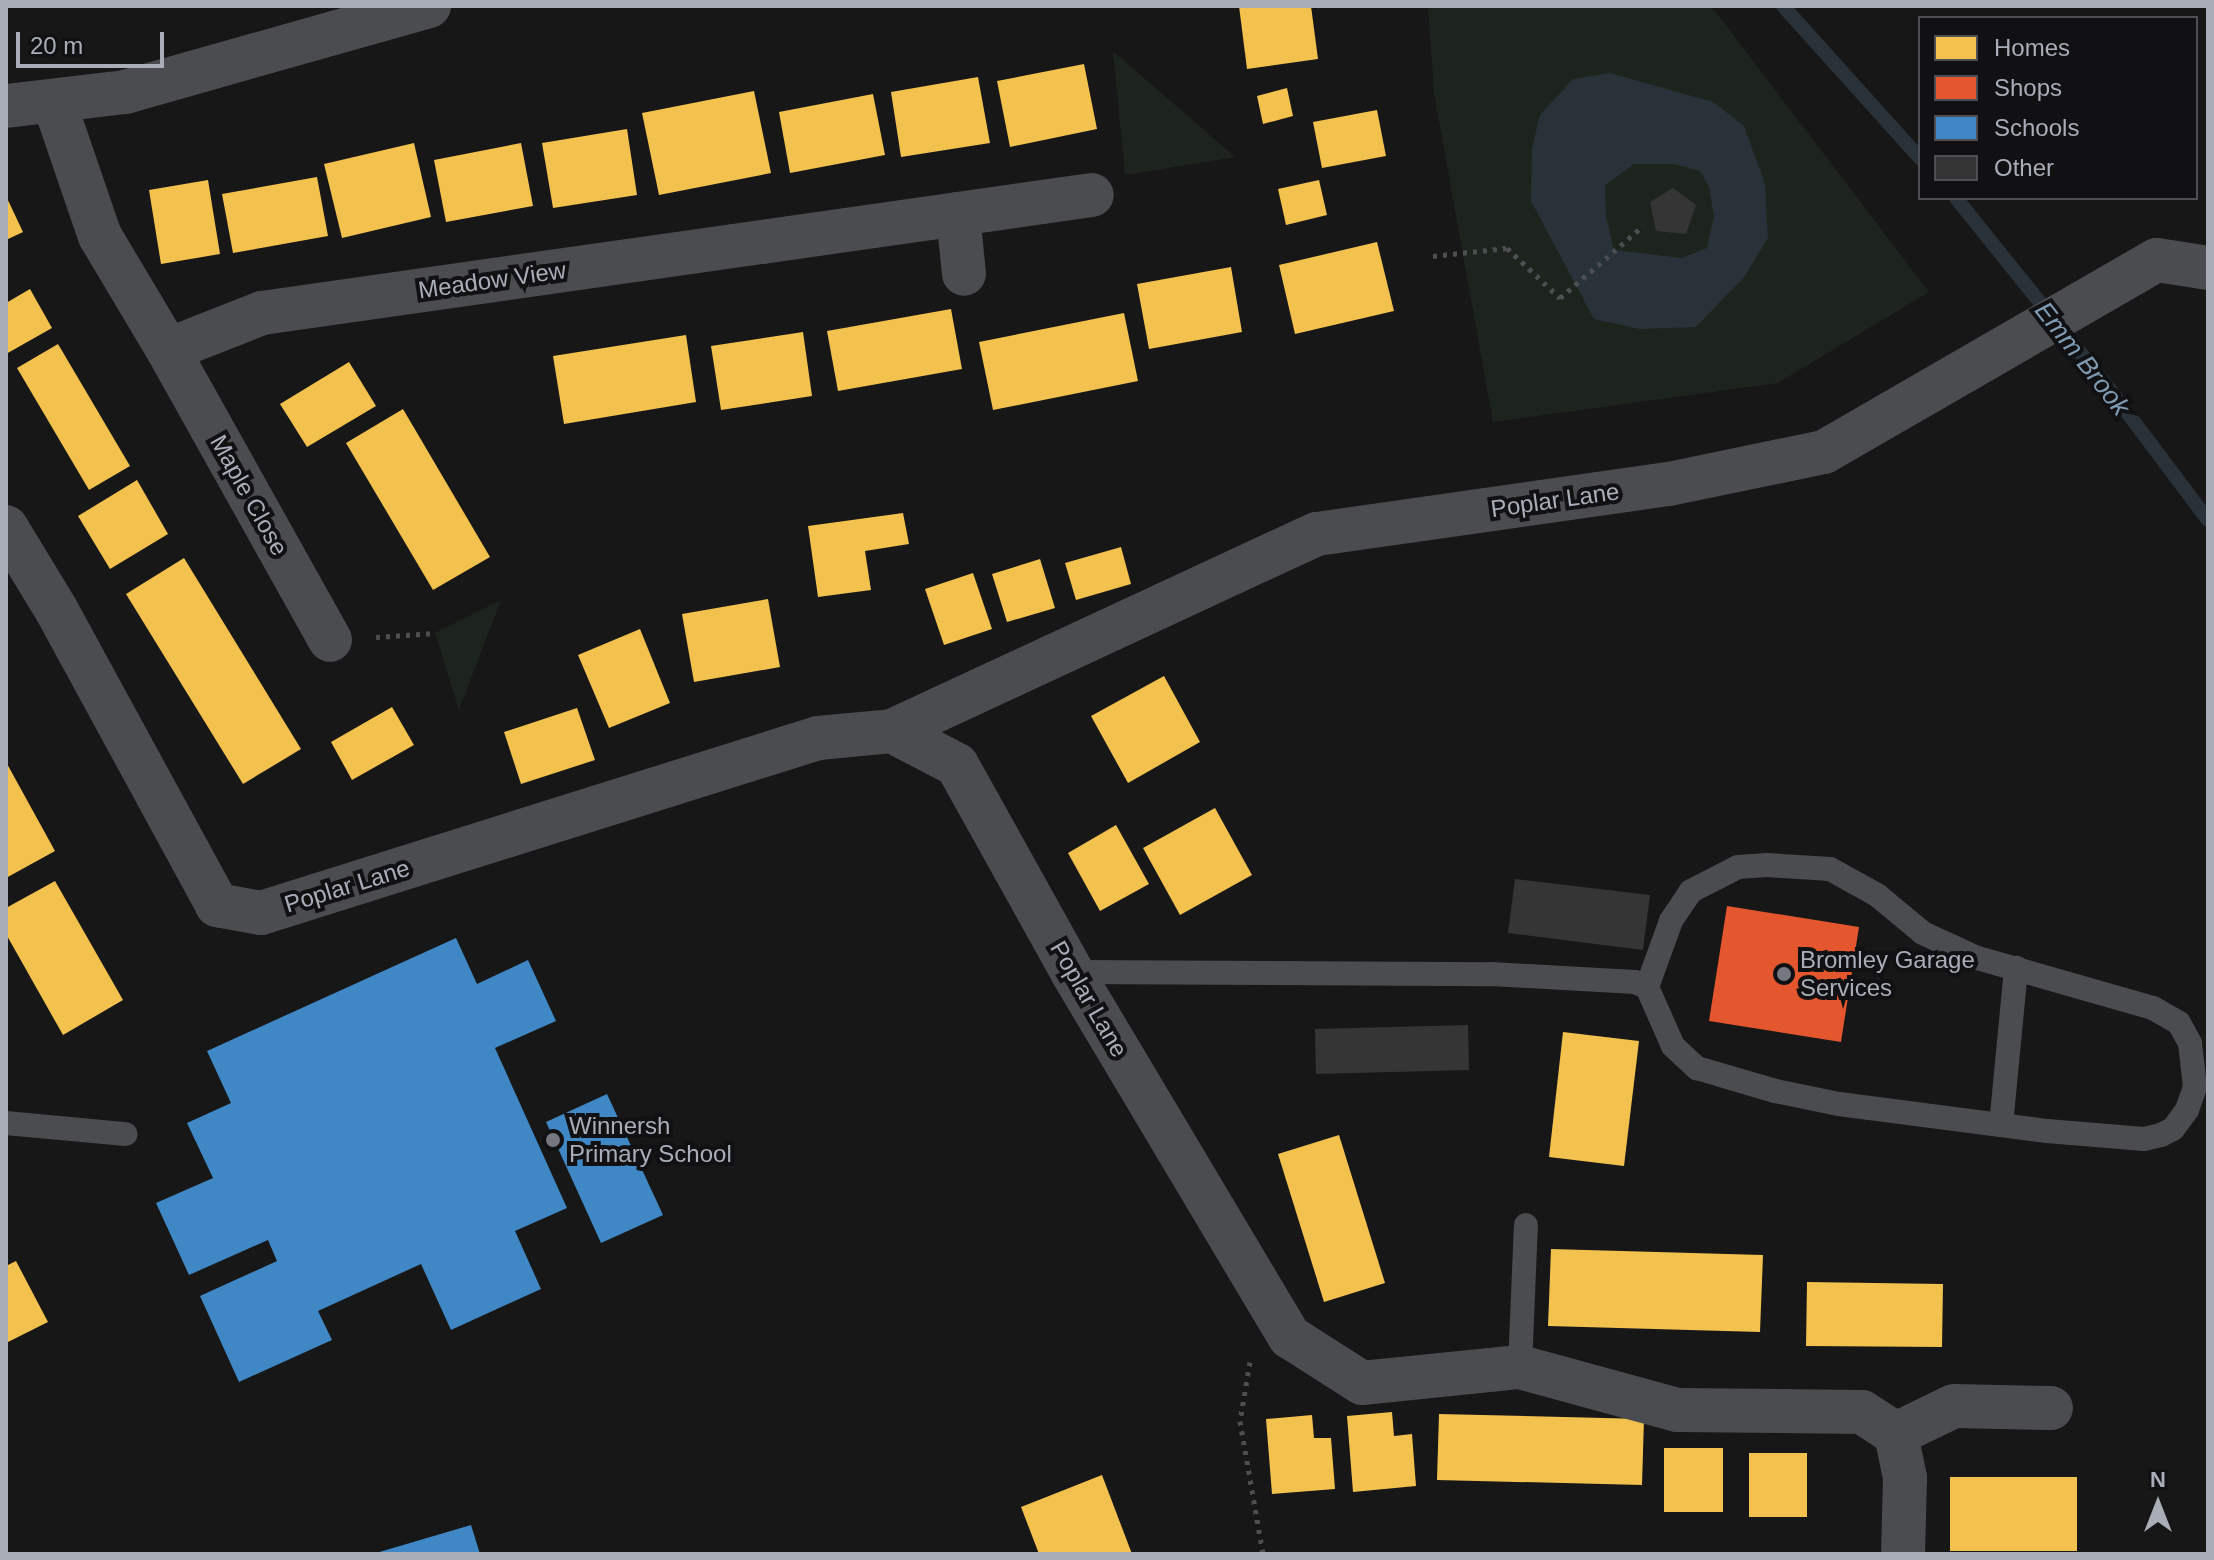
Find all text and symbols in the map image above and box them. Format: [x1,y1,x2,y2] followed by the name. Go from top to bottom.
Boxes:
[20,16,168,66] scale bar
[1918,16,2198,200] legend
[30,32,83,59] text: 20 m
[1994,34,2070,61] text: Homes
[1994,74,2062,101] text: Shops
[1994,114,2079,141] text: Schools
[1994,154,2054,181] text: Other
[416,255,568,305] street label: Meadow View
[2028,296,2136,422] water label: Emm Brook
[204,430,294,560] street label: Maple Close
[1489,477,1621,523] street label: Poplar Lane
[281,853,413,919] street label: Poplar Lane
[1044,936,1134,1062] street label: Poplar Lane
[1800,946,1975,1002] place label: Bromley Garage Services
[1775,965,1793,983] marker: Bromley Garage Services
[569,1112,732,1168] place label: Winnersh Primary School
[544,1131,562,1149] marker: Winnersh Primary School
[2118,1464,2198,1544] north arrow
[2150,1467,2166,1492] text: N

